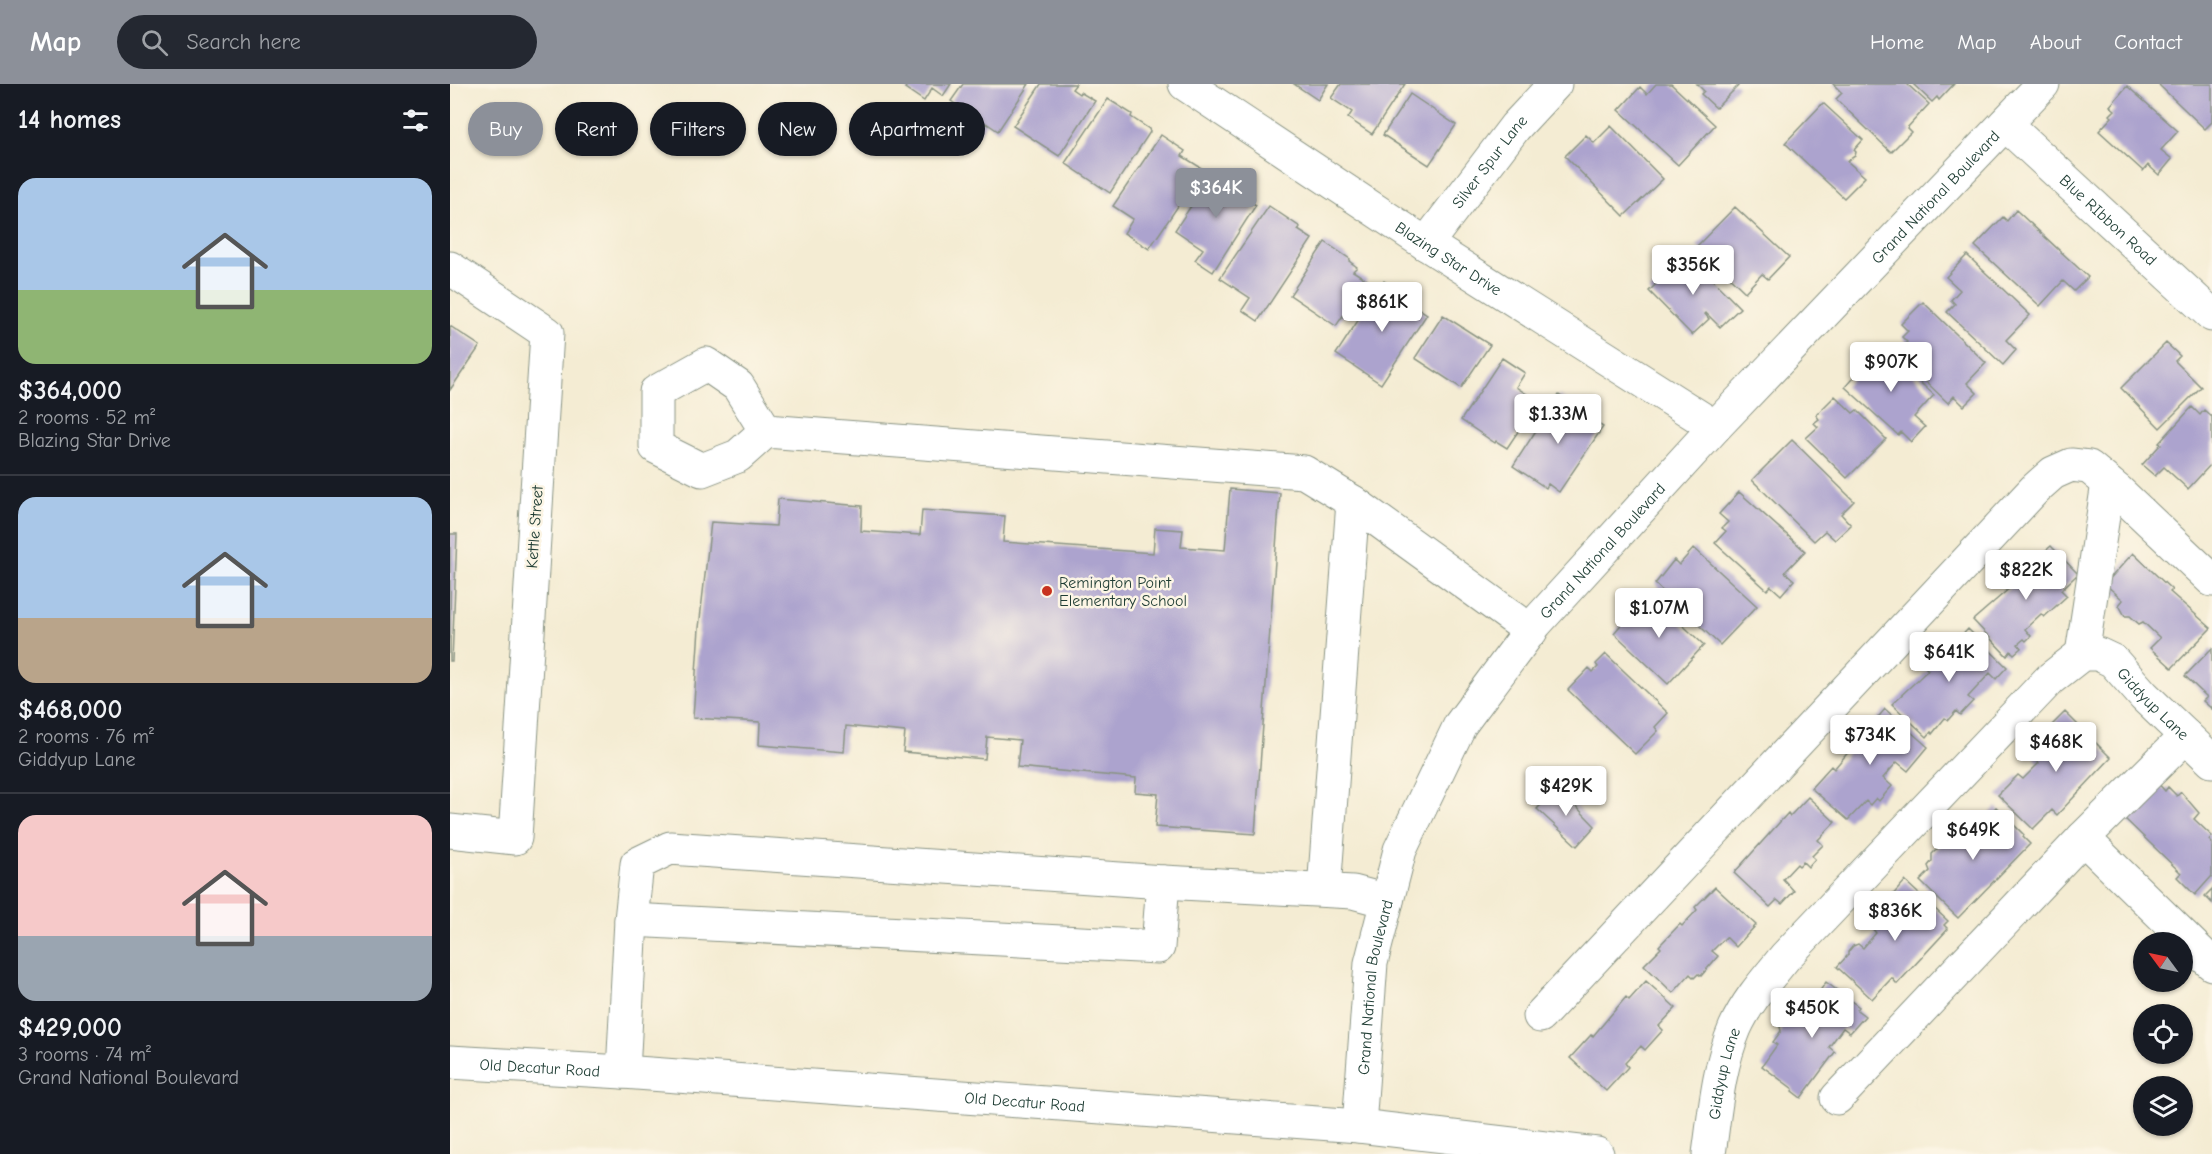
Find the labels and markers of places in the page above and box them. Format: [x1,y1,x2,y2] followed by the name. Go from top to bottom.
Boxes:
[1174,168,1258,219] pin: $364K
[1651,245,1735,296] pin: $356K
[1340,282,1424,333] pin: $861K
[1849,342,1933,393] pin: $907K
[1509,394,1607,445] pin: $1.33M
[1984,550,2068,601] pin: $822K
[1059,574,1187,610] place label: Remington Point Elementary School
[1040,584,1054,598] marker: Remington Point Elementary School
[1610,588,1708,639] pin: $1.07M
[1907,632,1991,683] pin: $641K
[1828,715,1912,766] pin: $734K
[2014,722,2098,773] pin: $468K
[1524,766,1608,817] pin: $429K
[1931,810,2015,861] pin: $649K
[1853,891,1937,942] pin: $836K
[1770,988,1854,1039] pin: $450K

